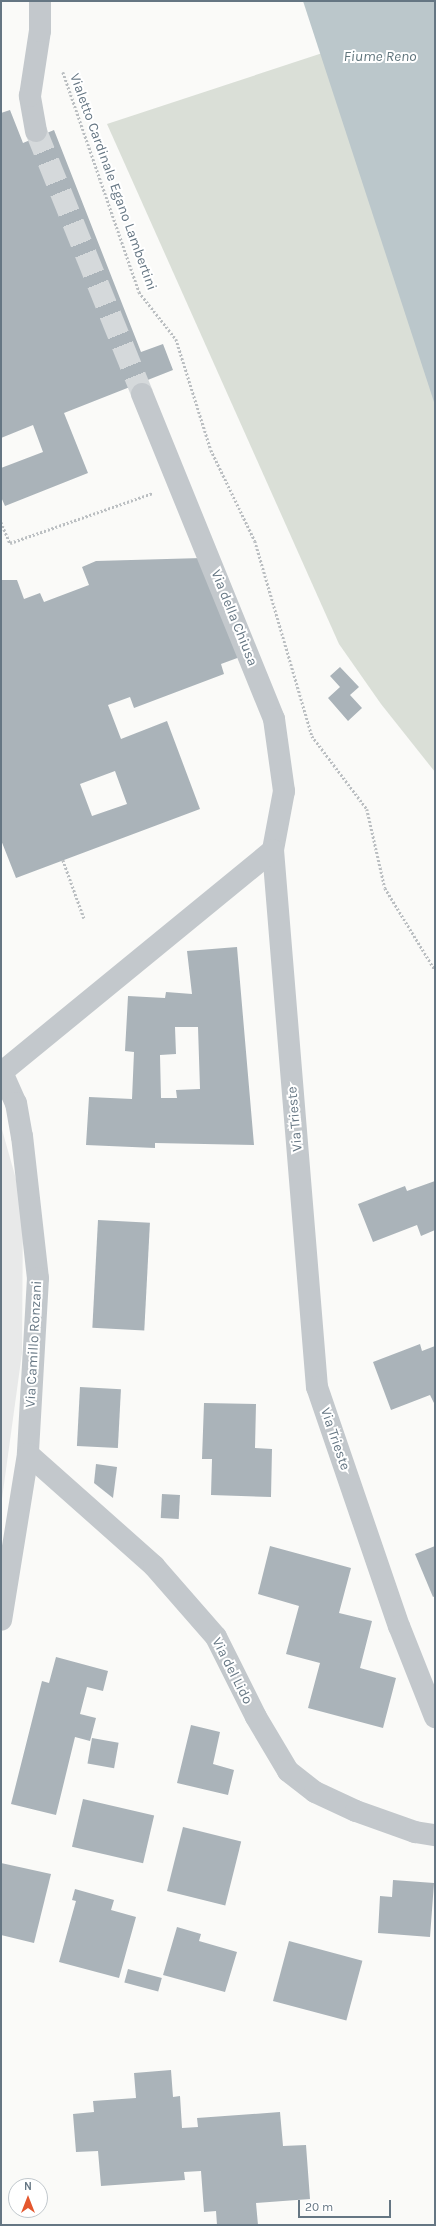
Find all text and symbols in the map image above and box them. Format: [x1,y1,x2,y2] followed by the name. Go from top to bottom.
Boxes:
[344,48,416,66] water label: Fiume Reno
[66,71,160,293] street label: Vialetto Cardinale Egano Lambertini
[207,567,261,669] street label: Via della Chiusa
[284,1086,306,1152] street label: Via Trieste
[22,1280,46,1408] street label: Via Camillo Ronzani
[316,1405,354,1473] street label: Via Trieste
[208,1635,256,1707] street label: Via del Lido
[8,2178,48,2218] north arrow
[24,2180,32,2193] text: N
[300,2192,393,2218] scale bar
[305,2200,333,2214] text: 20 m

